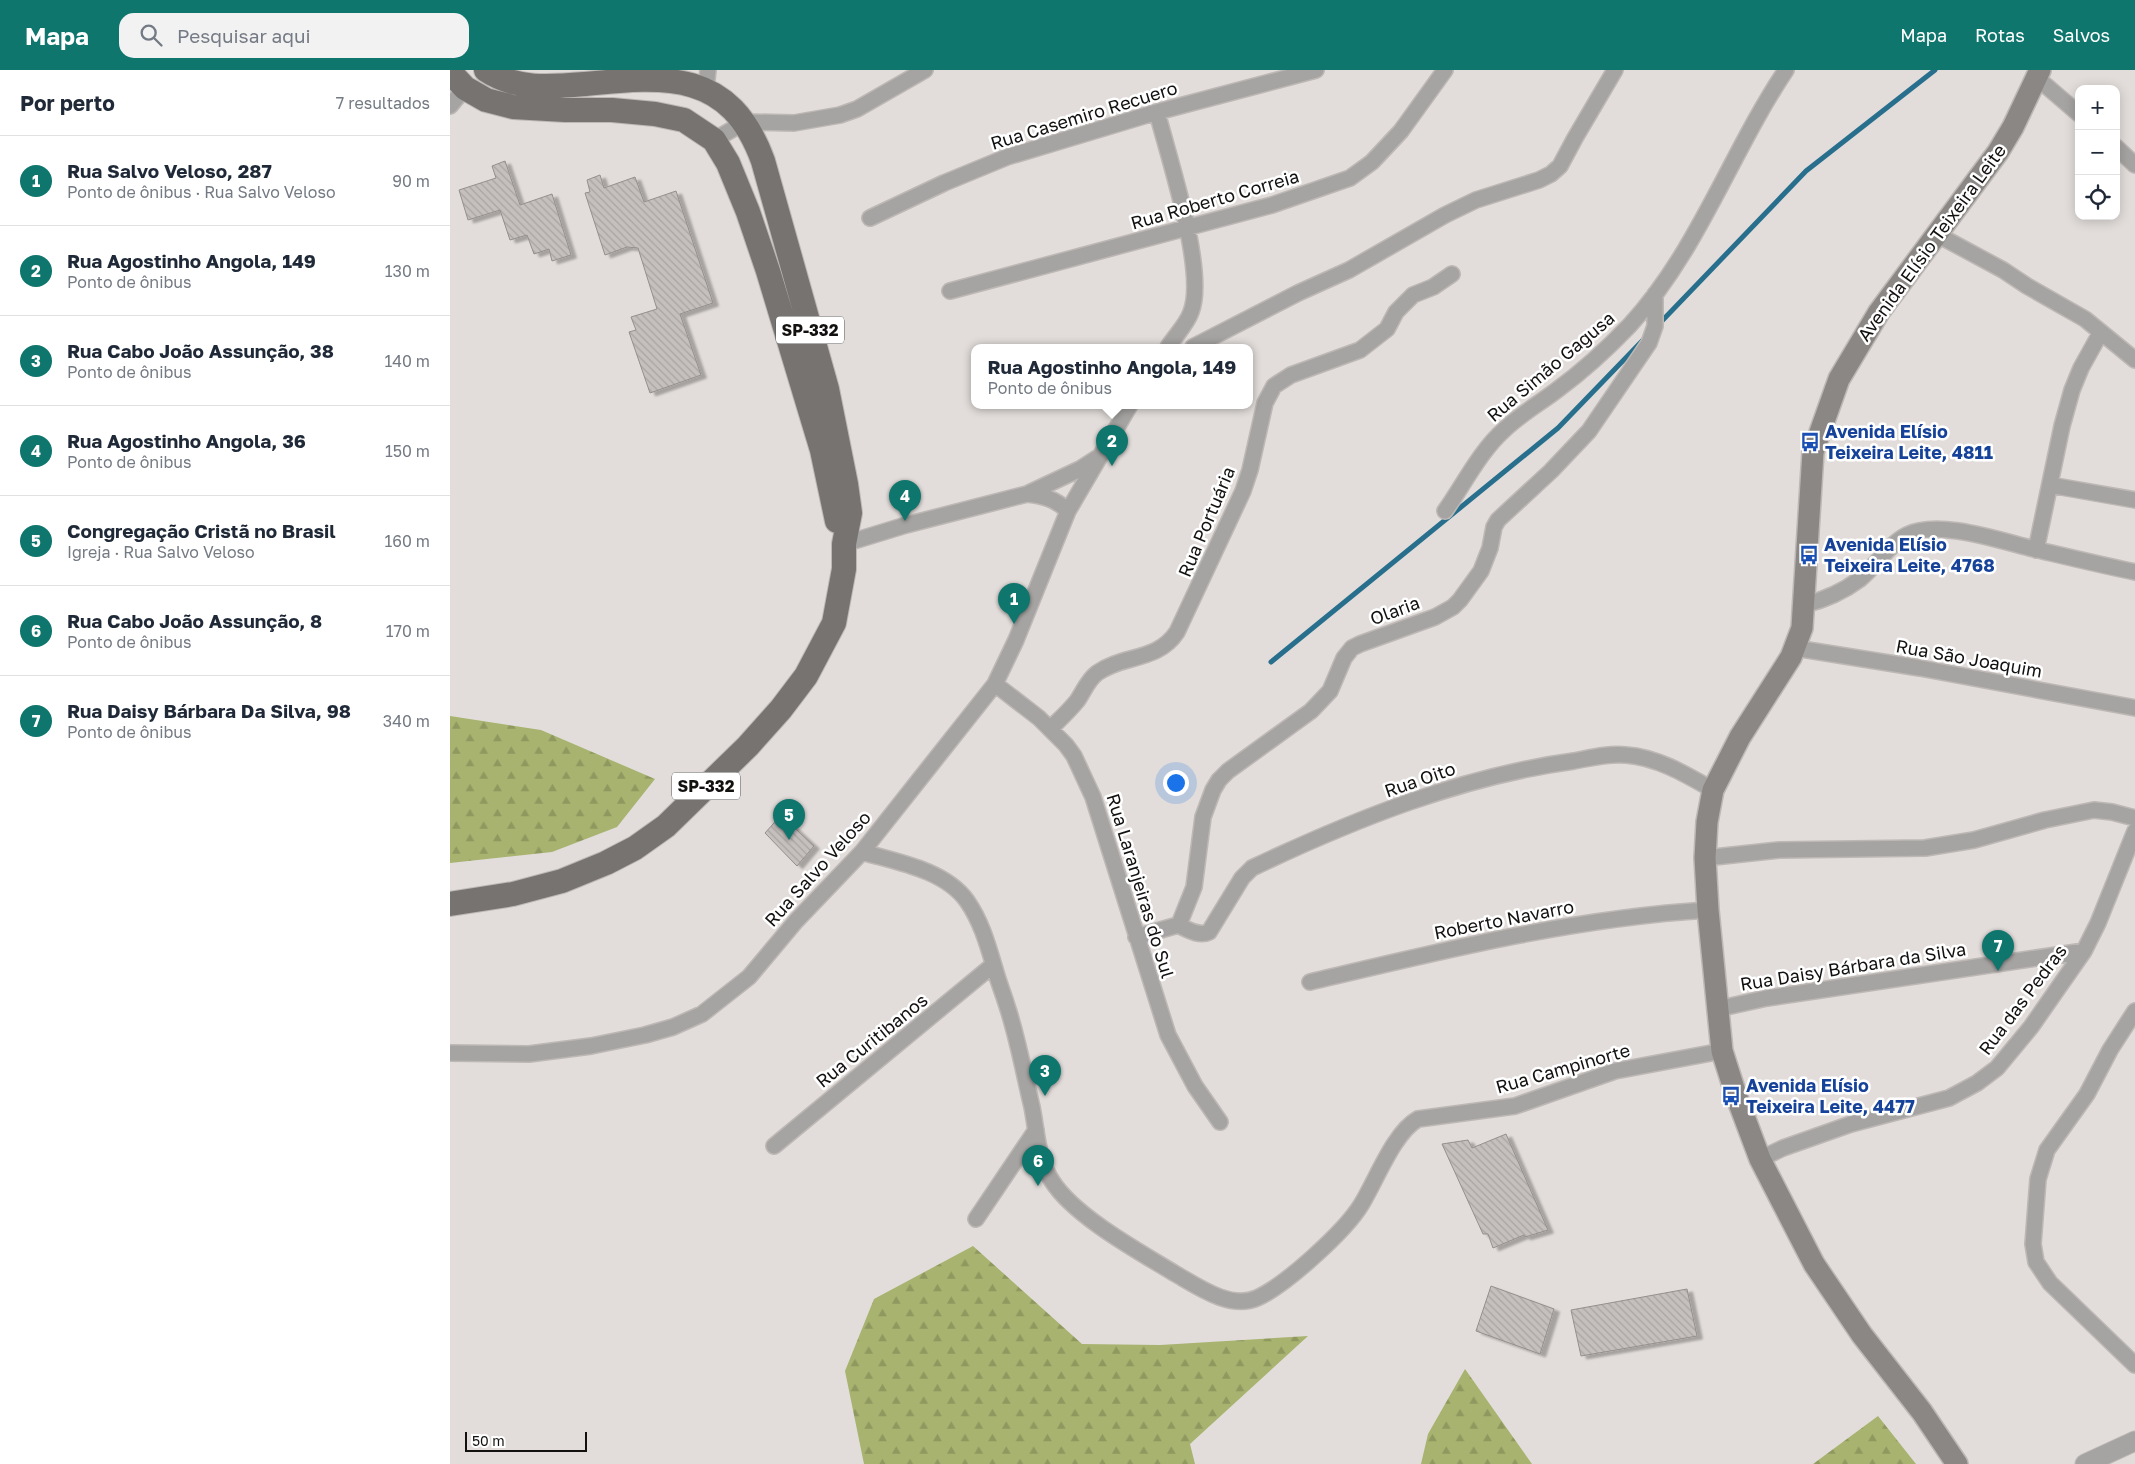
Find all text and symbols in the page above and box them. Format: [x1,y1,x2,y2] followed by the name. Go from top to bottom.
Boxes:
[119,13,469,58] search box
[25,21,89,50] text: Mapa
[137,21,165,49] icon: search
[177,24,311,47] text: Pesquisar aqui
[1900,24,1947,46] text: Mapa
[1975,24,2025,46] text: Rotas
[2053,24,2110,46] text: Salvos
[988,76,1180,154] street label: Rua Casemiro Recuero
[2075,85,2120,220] map controls
[2075,85,2120,130] button: +
[20,90,115,116] text: Por perto
[336,93,430,113] text: 7 resultados
[2075,130,2120,175] button: −
[1852,140,2010,345] street label: Avenida Elísio Teixeira Leite
[67,159,272,182] text: Rua Salvo Veloso, 287
[1128,164,1301,234] street label: Rua Roberto Correia
[32,171,40,191] text: 1
[392,171,430,191] text: 90 m
[2075,175,2120,220] button: locate
[67,182,336,202] text: Ponto de ônibus · Rua Salvo Veloso
[67,249,316,272] text: Rua Agostinho Angola, 149
[31,261,41,281] text: 2
[385,261,430,281] text: 130 m
[67,272,191,292] text: Ponto de ônibus
[1482,306,1619,426] street label: Rua Simão Gagusa
[776,316,844,344] road number: SP-332
[67,339,334,362] text: Rua Cabo João Assunção, 38
[971,344,1253,409] popup
[31,351,41,371] text: 3
[384,351,430,371] text: 140 m
[988,355,1236,378] text: Rua Agostinho Angola, 149
[67,362,191,382] text: Ponto de ônibus
[988,378,1112,398] text: Ponto de ônibus
[1825,420,1993,463] place label: Avenida Elísio Teixeira Leite, 4811
[1096,425,1128,466] pin: 2
[67,429,306,452] text: Rua Agostinho Angola, 36
[1799,431,1821,453] bus stop icon: Avenida Elísio Teixeira Leite, 4811
[31,441,41,461] text: 4
[385,441,430,461] text: 150 m
[67,452,191,472] text: Ponto de ônibus
[1173,463,1239,580] street label: Rua Portuária
[889,480,921,521] pin: 4
[67,519,336,542] text: Congregação Cristã no Brasil
[31,531,41,551] text: 5
[384,531,430,551] text: 160 m
[1824,533,1995,576] place label: Avenida Elísio Teixeira Leite, 4768
[67,542,255,562] text: Igreja · Rua Salvo Veloso
[1798,544,1820,566] bus stop icon: Avenida Elísio Teixeira Leite, 4768
[998,583,1030,624] pin: 1
[1367,591,1423,629] street label: Olaria
[67,609,322,632] text: Rua Cabo João Assunção, 8
[31,621,41,641] text: 6
[386,621,430,641] text: 170 m
[67,632,191,652] text: Ponto de ônibus
[1894,634,2044,682] street label: Rua São Joaquim
[67,699,351,722] text: Rua Daisy Bárbara Da Silva, 98
[32,711,40,731] text: 7
[383,711,430,731] text: 340 m
[67,722,191,742] text: Ponto de ônibus
[1381,757,1458,801] street label: Rua Oito
[1163,770,1189,796] your location
[672,772,740,799] road number: SP-332
[1102,791,1180,981] street label: Rua Laranjeiras do Sul
[773,799,805,840] pin: 5
[760,806,875,931] street label: Rua Salvo Veloso
[1432,895,1576,943] street label: Roberto Navarro
[1982,930,2014,971] pin: 7
[1738,937,1967,995] street label: Rua Daisy Bárbara da Silva
[1974,940,2071,1059] street label: Rua das Pedras
[811,989,932,1092] street label: Rua Curitibanos
[1493,1038,1632,1098] street label: Rua Campinorte
[1029,1055,1061,1096] pin: 3
[1746,1074,1915,1117] place label: Avenida Elísio Teixeira Leite, 4477
[1720,1085,1742,1107] bus stop icon: Avenida Elísio Teixeira Leite, 4477
[1022,1145,1054,1186] pin: 6
[465,1429,588,1452] scale bar
[472,1432,505,1449] text: 50 m

